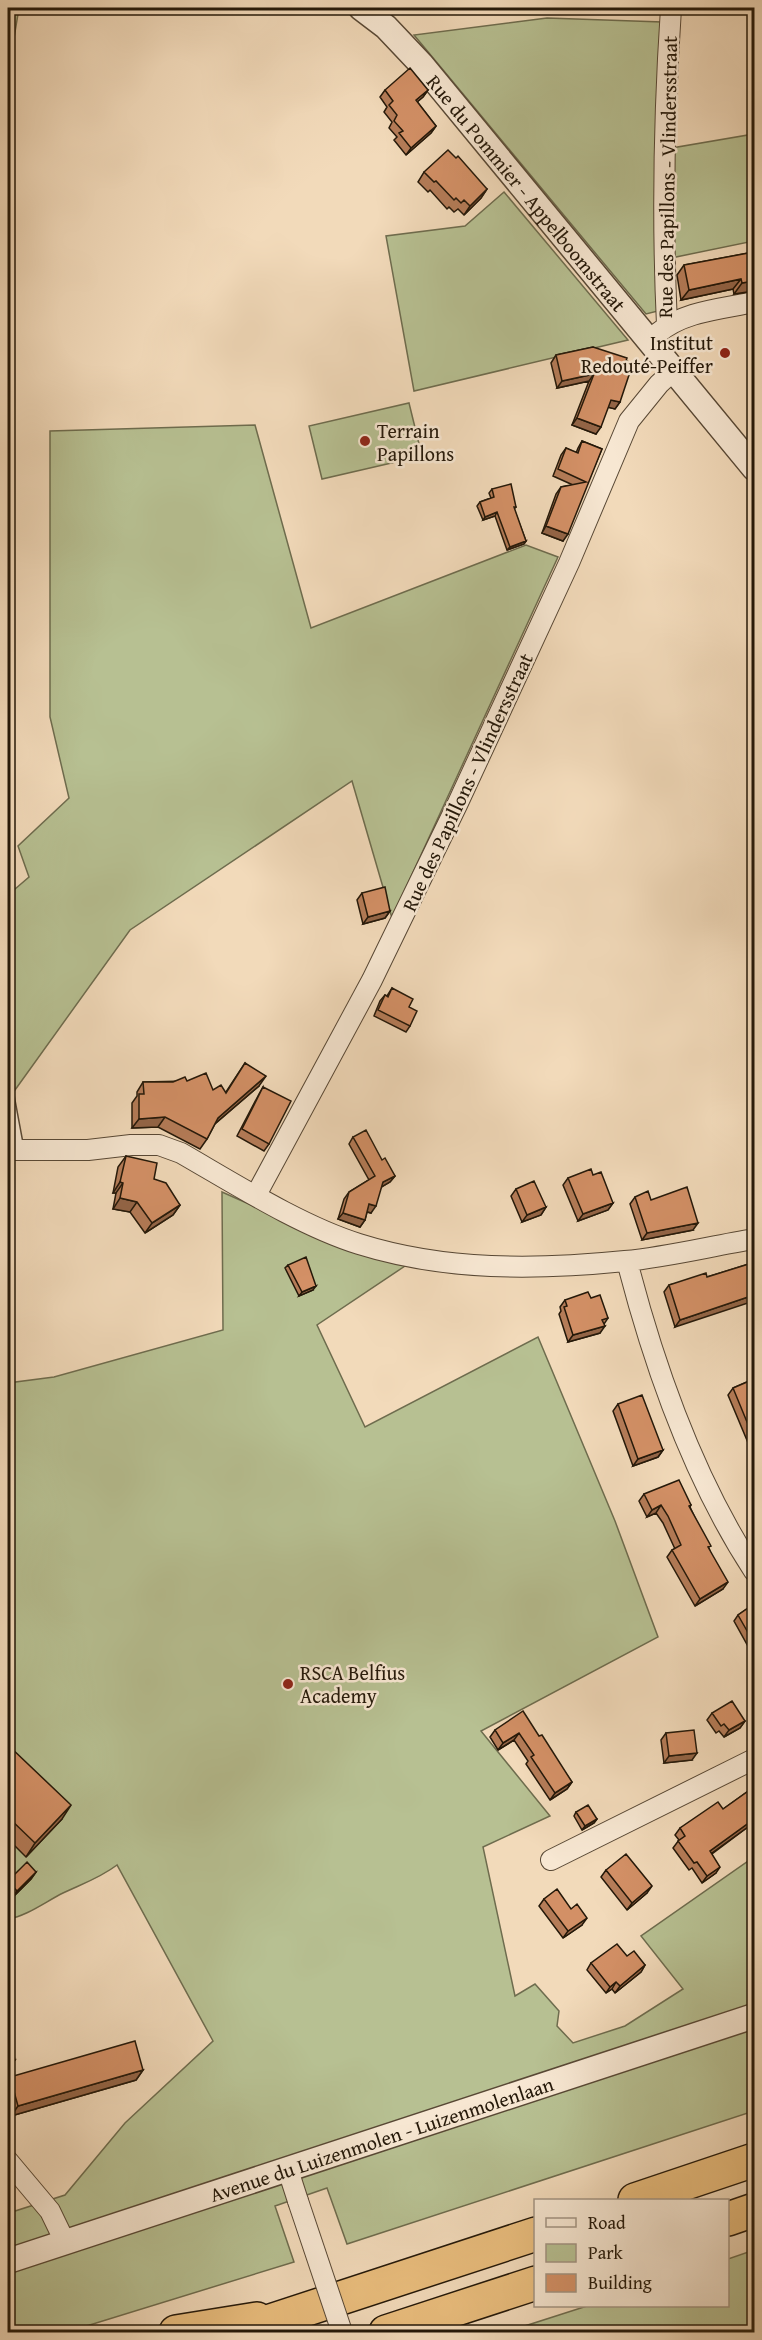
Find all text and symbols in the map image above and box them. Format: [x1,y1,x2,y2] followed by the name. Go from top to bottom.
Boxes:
[650,36,684,318] street label: Rue des Papillons - Vlindersstraat
[421,68,633,317] street label: Rue du Pommier - Appelboomstraat
[581,328,713,380] place label: Institut Redouté-Peiffer
[718,346,732,360] marker: Institut Redouté-Peiffer
[377,416,454,468] place label: Terrain Papillons
[358,434,372,448] marker: Terrain Papillons
[394,648,540,916] street label: Rue des Papillons - Vlindersstraat
[300,1658,405,1710] place label: RSCA Belfius Academy
[281,1677,295,1691] marker: RSCA Belfius Academy
[206,2068,557,2208] street label: Avenue du Luizenmolen - Luizenmolenlaan
[534,2199,729,2307] legend
[588,2209,626,2236] text: Road
[588,2239,624,2266] text: Park
[588,2269,652,2296] text: Building

